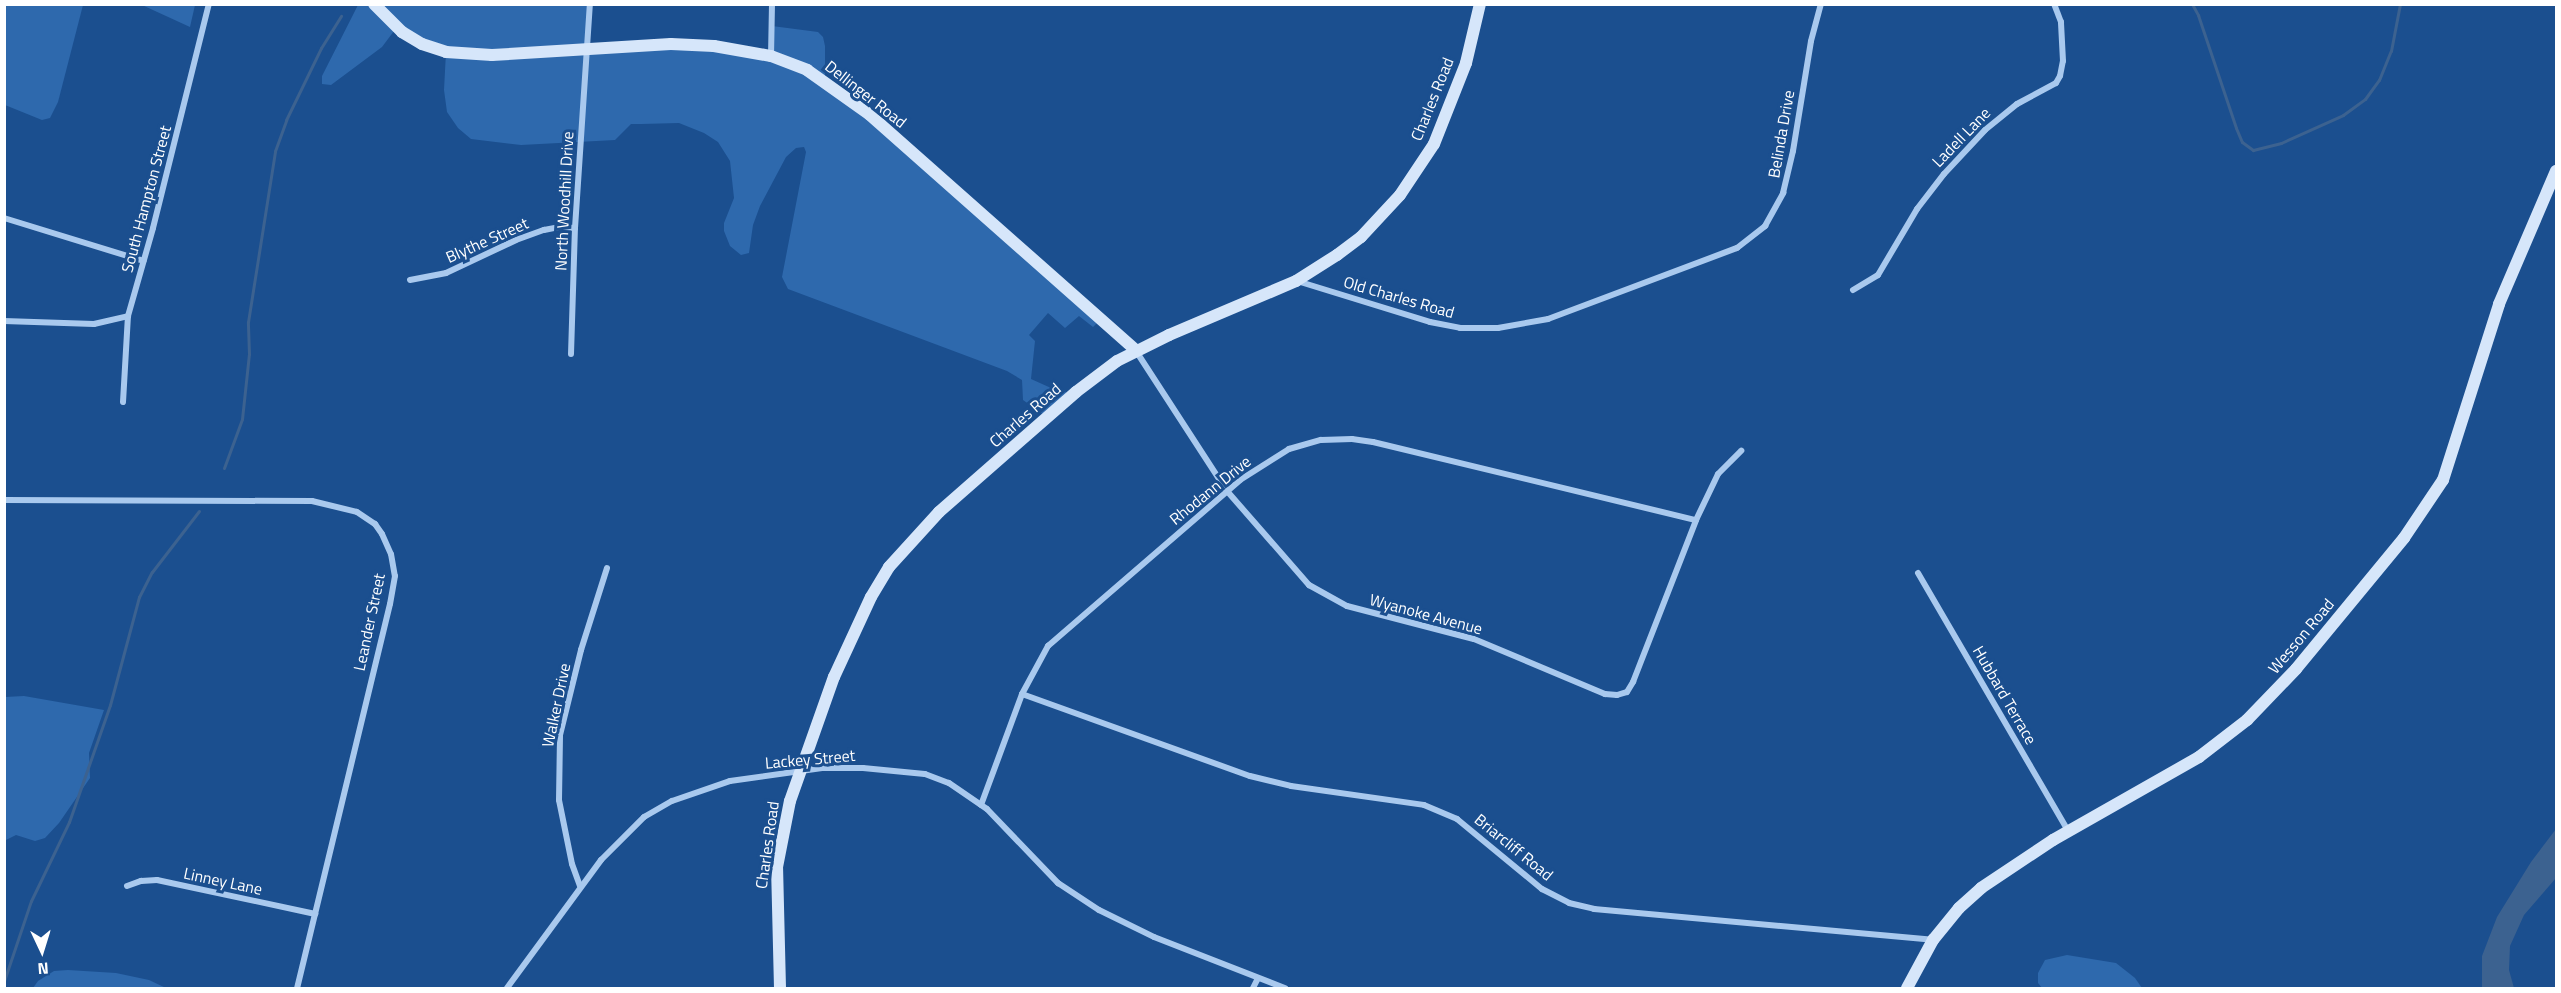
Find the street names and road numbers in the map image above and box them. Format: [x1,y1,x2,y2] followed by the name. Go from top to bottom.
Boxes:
[1407,55,1457,143] street label: Charles Road
[822,56,910,132] street label: Dellinger Road
[1764,89,1798,179] street label: Belinda Drive
[1928,103,1994,171] street label: Ladell Lane
[117,123,175,275] street label: South Hampton Street
[551,131,577,271] street label: North Woodhill Drive
[443,213,531,267] street label: Blythe Street
[1341,272,1457,322] street label: Old Charles Road
[985,379,1065,451] street label: Charles Road
[1165,451,1255,529] street label: Rhodann Drive
[349,572,389,672] street label: Leander Street
[1368,590,1484,638] street label: Wyanoke Avenue
[2264,595,2338,677] street label: Wesson Road
[1969,642,2041,748] street label: Hubbard Terrace
[538,661,574,749] street label: Walker Drive
[764,745,856,773] street label: Lackey Street
[751,800,783,890] street label: Charles Road
[1471,810,1557,884] street label: Briarcliff Road
[182,863,264,899] street label: Linney Lane

